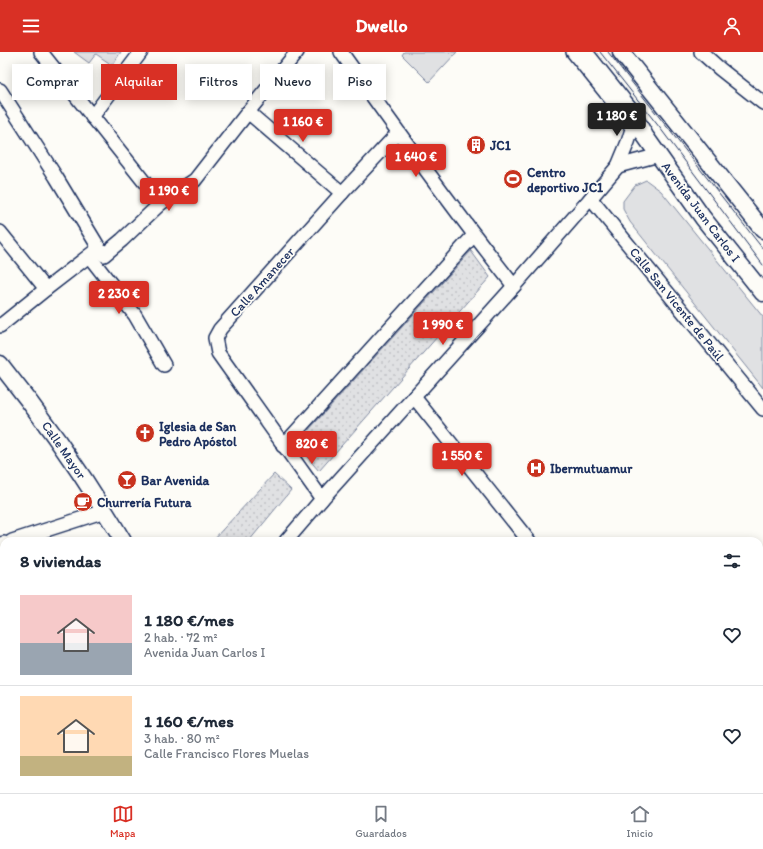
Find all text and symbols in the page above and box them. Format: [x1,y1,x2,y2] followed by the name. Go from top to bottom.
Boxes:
[20,15,42,37] icon: menu
[355,15,408,37] text: Dwello
[721,15,743,37] icon: person
[12,64,93,100] chip: Comprar
[101,64,177,100] chip: Alquilar
[185,64,252,100] chip: Filtros
[260,64,325,100] chip: Nuevo
[333,64,386,100] chip: Piso
[580,103,654,137] pin: 1 180 €
[597,108,637,123] text: 1 180 €
[266,109,340,143] pin: 1 160 €
[283,114,323,129] text: 1 160 €
[465,134,487,156] building icon: JC1
[489,138,511,153] place label: JC1
[379,144,453,178] pin: 1 640 €
[395,149,437,164] text: 1 640 €
[658,159,744,265] street label: Avenida Juan Carlos I
[527,165,603,196] place label: Centro deportivo JC1
[502,168,524,190] sports icon: Centro deportivo JC1
[132,178,206,212] pin: 1 190 €
[149,183,189,198] text: 1 190 €
[227,244,298,320] street label: Calle Amanecer
[627,244,727,364] street label: Calle San Vicente de Paúl
[82,281,156,315] pin: 2 230 €
[98,286,140,301] text: 2 230 €
[406,312,480,346] pin: 1 990 €
[423,317,463,332] text: 1 990 €
[39,418,90,482] street label: Calle Mayor
[159,419,237,450] place label: Iglesia de San Pedro Apóstol
[134,422,156,444] church icon: Iglesia de San Pedro Apóstol
[284,431,340,465] pin: 820 €
[296,436,328,451] text: 820 €
[425,443,499,477] pin: 1 550 €
[442,448,482,463] text: 1 550 €
[525,457,547,479] hospital icon: Ibermutuamur
[550,461,633,476] place label: Ibermutuamur
[116,469,138,491] bar icon: Bar Avenida
[141,473,210,488] place label: Bar Avenida
[72,491,94,513] cafe icon: Churrería Futura
[97,495,192,510] place label: Churrería Futura
[721,550,743,572] icon: filters
[20,551,101,571] text: 8 viviendas
[144,610,234,630] text: 1 180 €/mes
[52,611,100,659] icon: home
[721,624,743,646] icon: heart
[144,630,218,645] text: 2 hab. · 72 m²
[144,645,265,660] text: Avenida Juan Carlos I
[144,711,234,731] text: 1 160 €/mes
[52,712,100,760] icon: home
[721,725,743,747] icon: heart
[144,731,220,746] text: 3 hab. · 80 m²
[144,746,309,761] text: Calle Francisco Flores Muelas
[110,803,135,840] tab: Mapa
[355,803,407,840] tab: Guardados
[627,803,653,840] tab: Inicio

